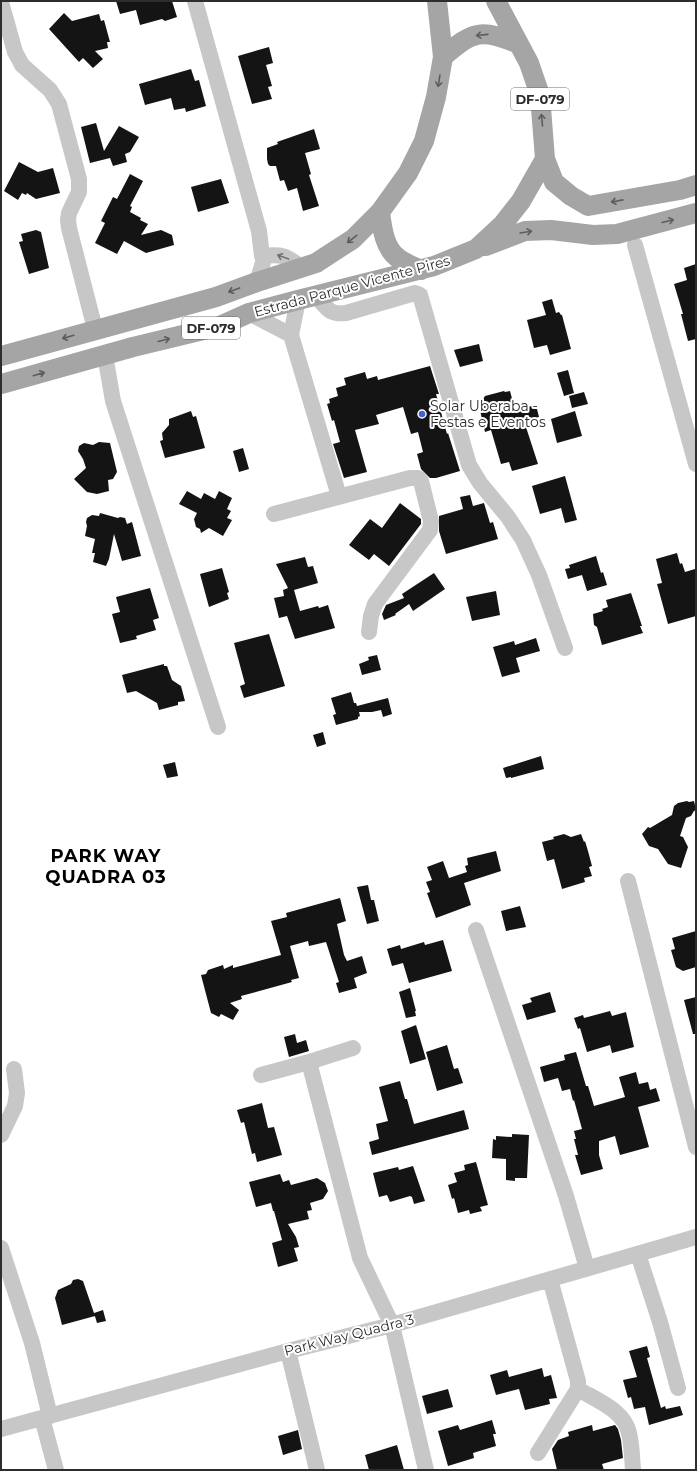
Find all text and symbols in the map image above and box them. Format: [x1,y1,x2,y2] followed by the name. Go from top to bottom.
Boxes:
[475,31,488,38] one-way arrow
[434,74,442,87] one-way arrow
[511,88,569,110] road number: DF-079
[538,114,546,127] one-way arrow
[611,198,624,206] one-way arrow
[661,216,674,224] one-way arrow
[519,228,532,236] one-way arrow
[347,235,358,243] one-way arrow
[252,251,452,321] street label: Estrada Parque Vicente Pires
[277,253,290,260] one-way arrow
[228,287,240,295] one-way arrow
[182,317,240,339] road number: DF-079
[62,334,75,341] one-way arrow
[157,335,170,343] one-way arrow
[32,370,45,377] one-way arrow
[430,397,546,431] place label: Solar Uberaba - Festas e Eventos
[417,409,427,419] marker: Solar Uberaba - Festas e Eventos
[45,845,167,888] district label: PARK WAY QUADRA 03
[282,1310,416,1360] street label: Park Way Quadra 3

